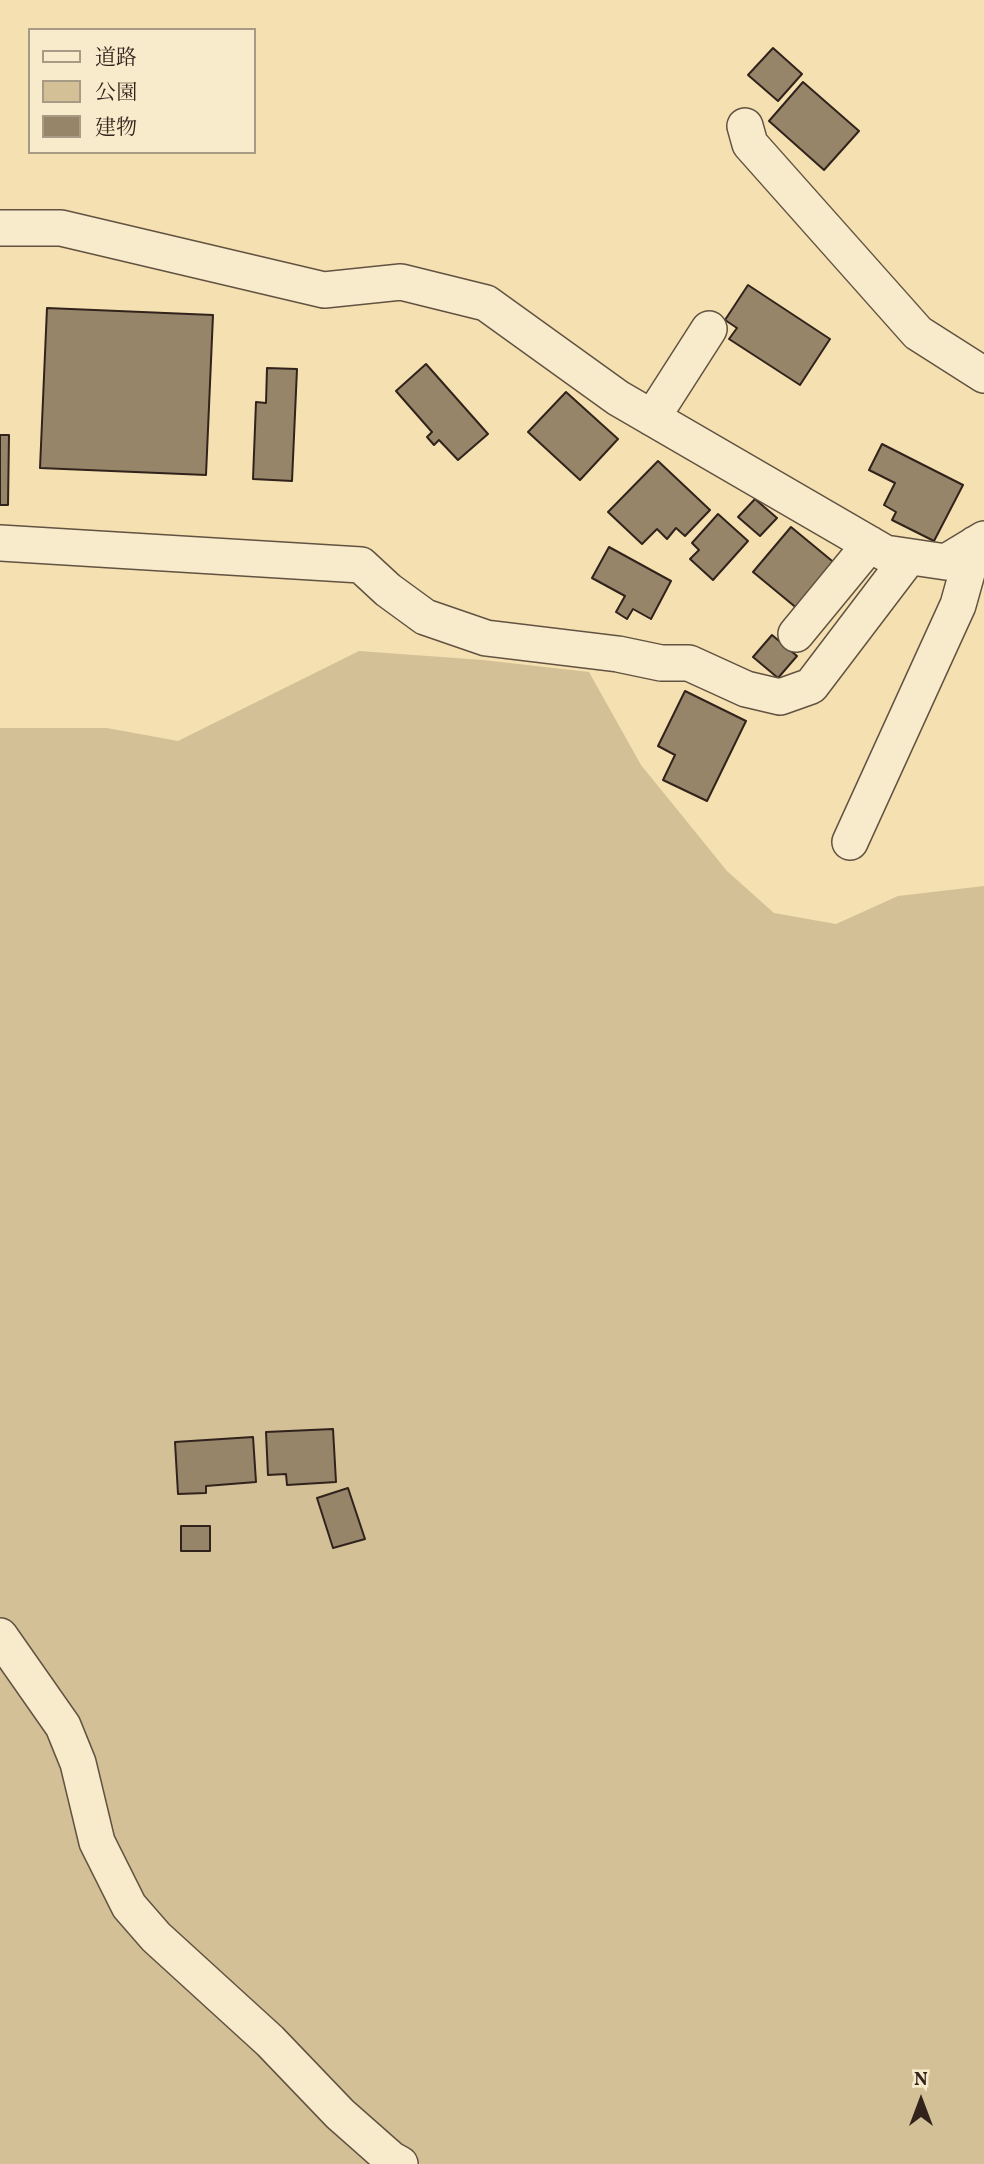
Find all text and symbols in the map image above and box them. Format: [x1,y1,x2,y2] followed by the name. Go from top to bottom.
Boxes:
[28,28,256,154] legend
[95,44,137,73] text: 道路
[95,79,137,108] text: 公園
[95,114,137,143] text: 建物
[886,2066,956,2136] north arrow
[914,2067,928,2093] text: N

